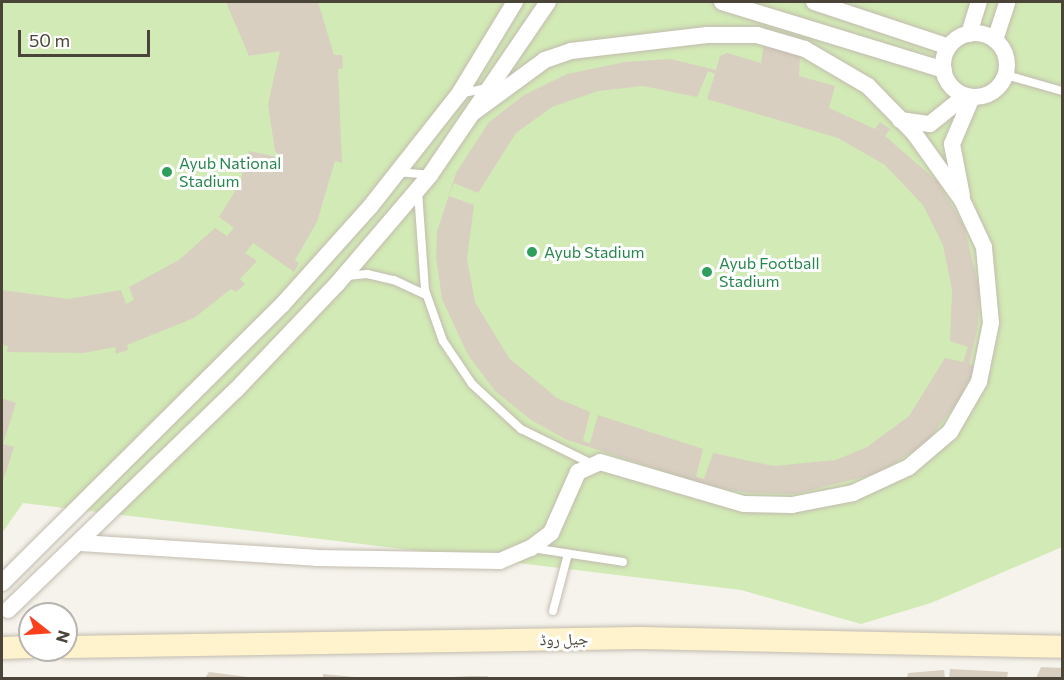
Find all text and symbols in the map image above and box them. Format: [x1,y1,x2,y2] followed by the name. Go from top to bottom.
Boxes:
[21,18,153,56] scale bar
[29,29,70,51] text: 50 m
[179,153,281,191] place label: Ayub National Stadium
[160,165,174,179] marker: Ayub National Stadium
[544,242,645,262] place label: Ayub Stadium
[525,245,539,259] marker: Ayub Stadium
[719,253,820,291] place label: Ayub Football Stadium
[700,265,714,279] marker: Ayub Football Stadium
[18,602,78,662] north arrow
[53,628,75,645] text: N
[539,629,589,649] street label: جیل روڈ

